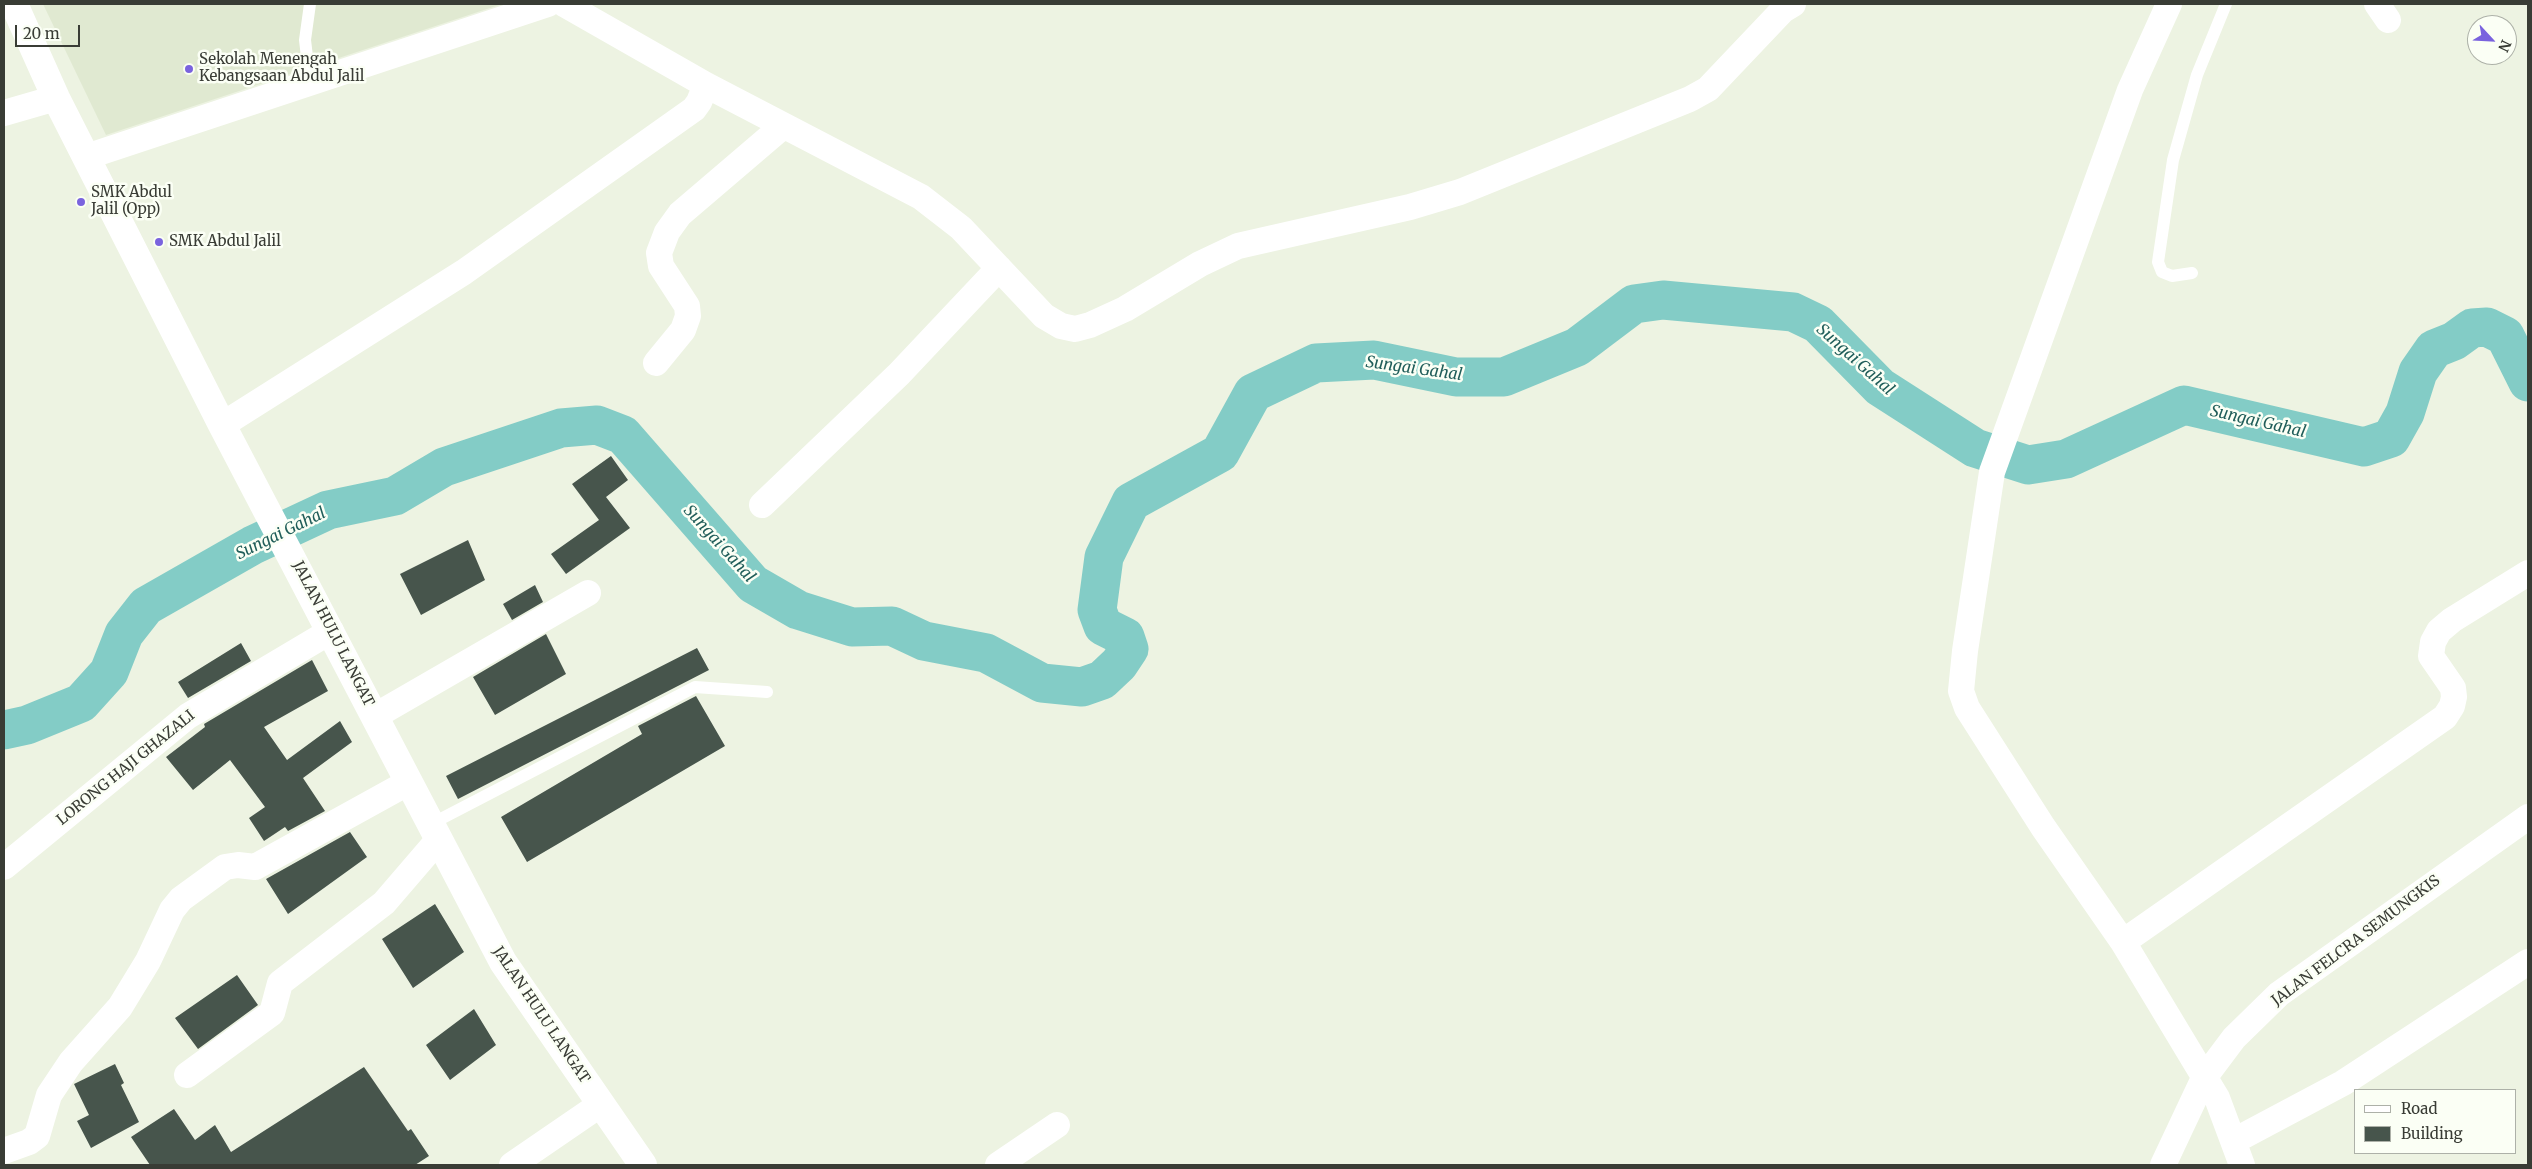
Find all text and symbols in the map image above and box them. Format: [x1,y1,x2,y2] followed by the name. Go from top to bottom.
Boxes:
[18,15,82,47] scale bar
[2467,15,2517,65] north arrow
[23,24,60,43] text: 20 m
[2494,37,2515,55] text: N
[199,51,364,86] place label: Sekolah Menengah Kebangsaan Abdul Jalil
[183,63,195,75] marker: Sekolah Menengah Kebangsaan Abdul Jalil
[91,184,172,219] place label: SMK Abdul Jalil (Opp)
[75,196,87,208] marker: SMK Abdul Jalil (Opp)
[169,233,281,251] place label: SMK Abdul Jalil
[153,236,165,248] marker: SMK Abdul Jalil
[1812,320,1898,400] water label: Sungai Gahal
[1365,353,1463,385] water label: Sungai Gahal
[2208,402,2308,442] water label: Sungai Gahal
[679,501,759,587] water label: Sungai Gahal
[233,504,329,564] water label: Sungai Gahal
[288,558,378,710] street label: JALAN HULU LANGAT
[53,707,199,829] street label: LORONG HAJI GHAZALI
[2268,872,2444,1010] street label: JALAN FELCRA SEMUNGKIS
[489,943,593,1087] street label: JALAN HULU LANGAT
[2354,1089,2517,1154] legend
[2401,1099,2437,1118] text: Road
[2401,1124,2463,1143] text: Building

